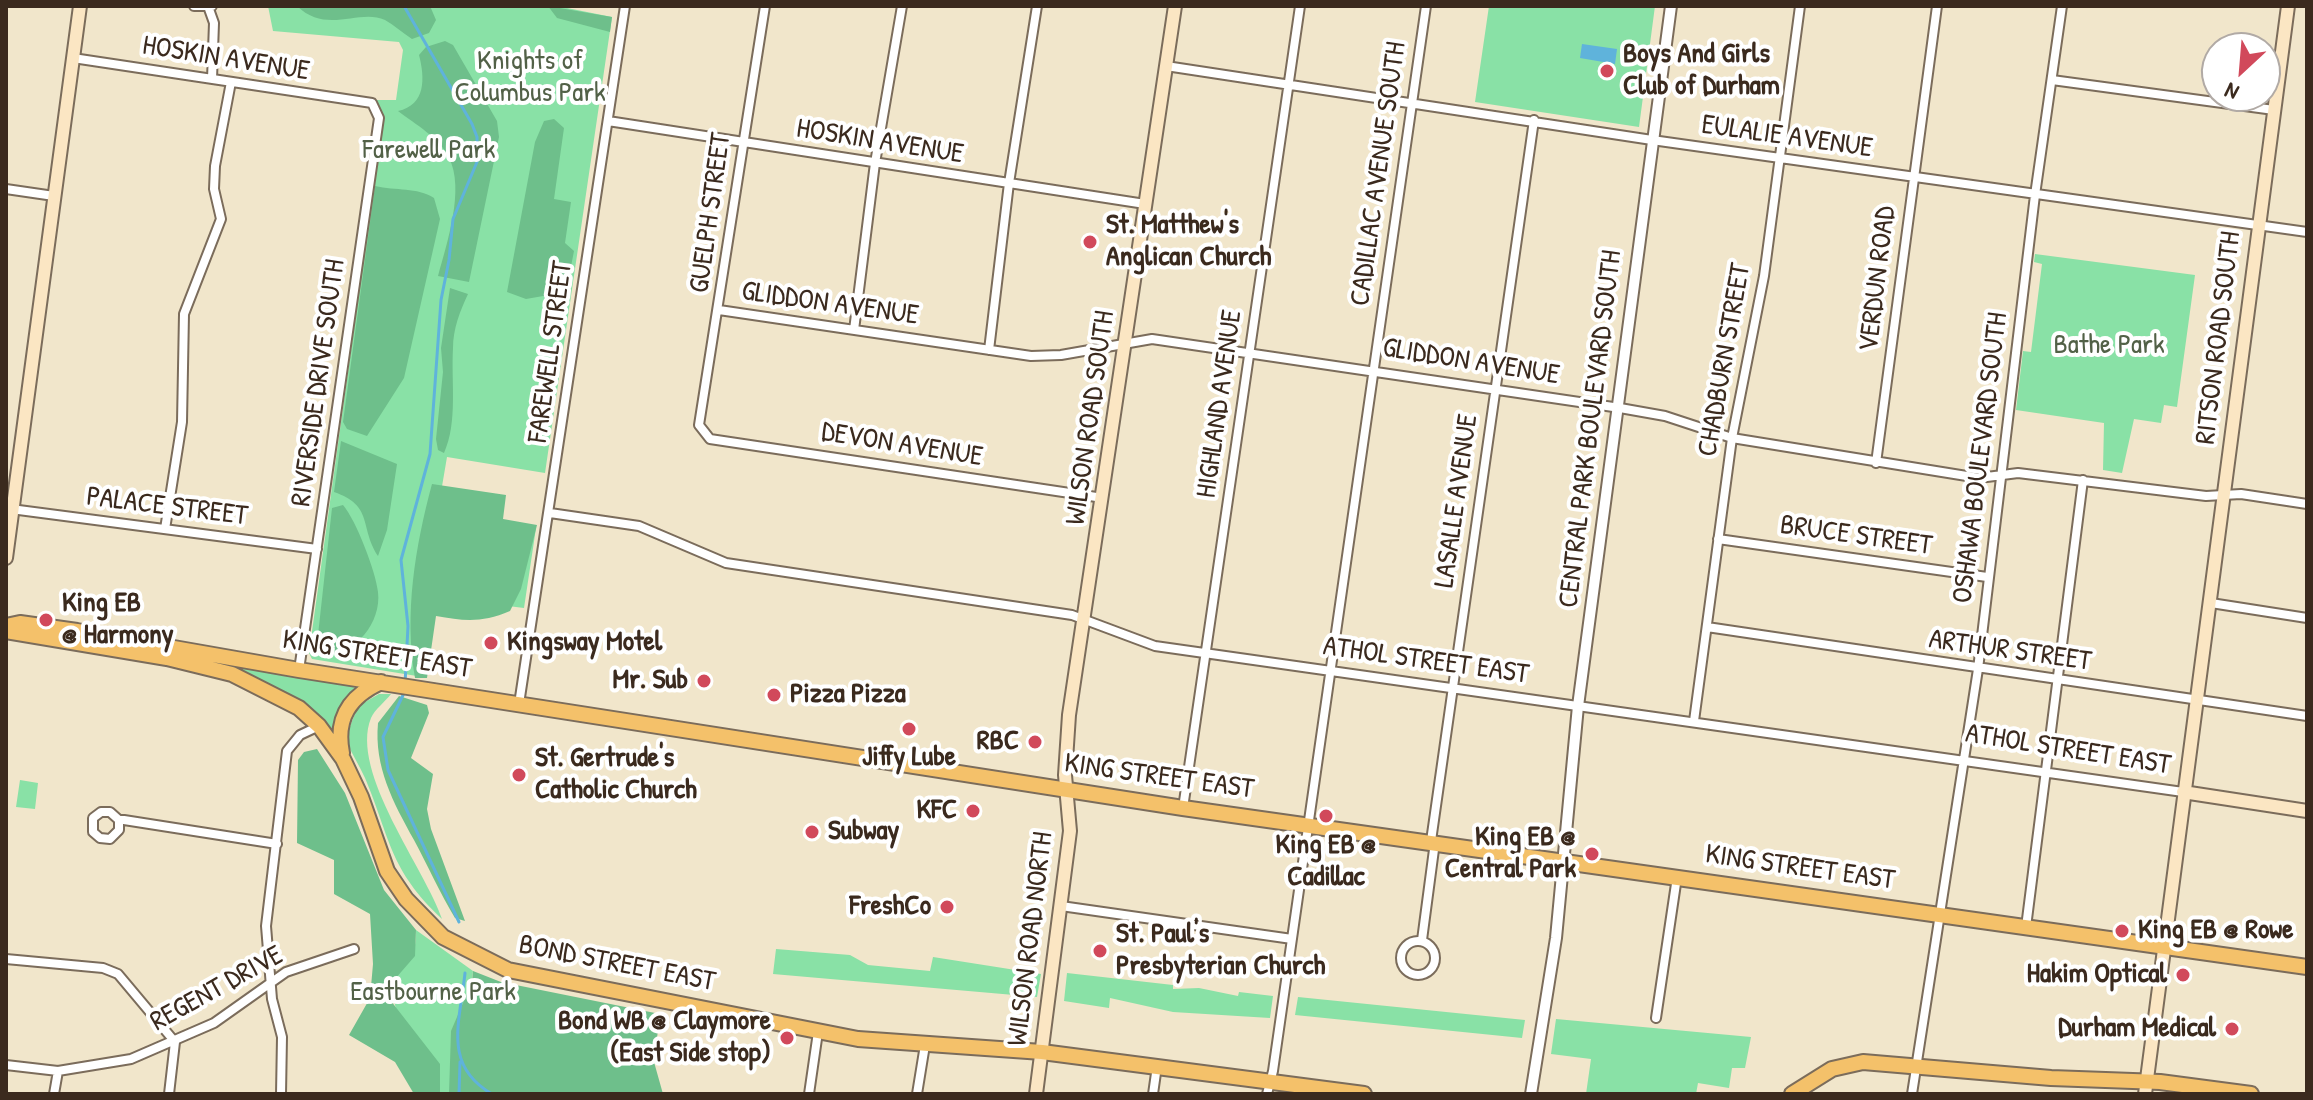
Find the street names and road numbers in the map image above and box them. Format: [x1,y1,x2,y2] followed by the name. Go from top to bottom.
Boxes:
[140,29,312,89] street label: HOSKIN AVENUE
[1344,40,1414,308] street label: CADILLAC AVENUE SOUTH
[1699,108,1875,166] street label: EULALIE AVENUE
[794,112,966,172] street label: HOSKIN AVENUE
[683,131,739,295] street label: GUELPH STREET
[1852,204,1904,354] street label: VERDUN ROAD
[2189,230,2249,446] street label: RITSON ROAD SOUTH
[1552,248,1630,610] street label: CENTRAL PARK BOULEVARD SOUTH
[285,257,353,509] street label: RIVERSIDE DRIVE SOUTH
[522,259,580,445] street label: FAREWELL STREET
[1691,261,1759,459] street label: CHADBURN STREET
[739,275,921,333] street label: GLIDDON AVENUE
[1190,308,1250,500] street label: HIGHLAND AVENUE
[1059,309,1123,527] street label: WILSON ROAD SOUTH
[1947,311,2015,605] street label: OSHAWA BOULEVARD SOUTH
[1380,331,1562,393] street label: GLIDDON AVENUE
[1428,412,1486,590] street label: LASALLE AVENUE
[819,416,985,474] street label: DEVON AVENUE
[85,480,249,534] street label: PALACE STREET
[1778,509,1934,563] street label: BRUCE STREET
[280,623,474,687] street label: KING STREET EAST
[1927,623,2093,679] street label: ARTHUR STREET
[1321,630,1531,692] street label: ATHOL STREET EAST
[1963,717,2173,783] street label: ATHOL STREET EAST
[1062,747,1256,807] street label: KING STREET EAST
[1001,830,1061,1048] street label: WILSON ROAD NORTH
[1703,838,1897,898] street label: KING STREET EAST
[516,928,718,1000] street label: BOND STREET EAST
[145,939,289,1039] street label: REGENT DRIVE

